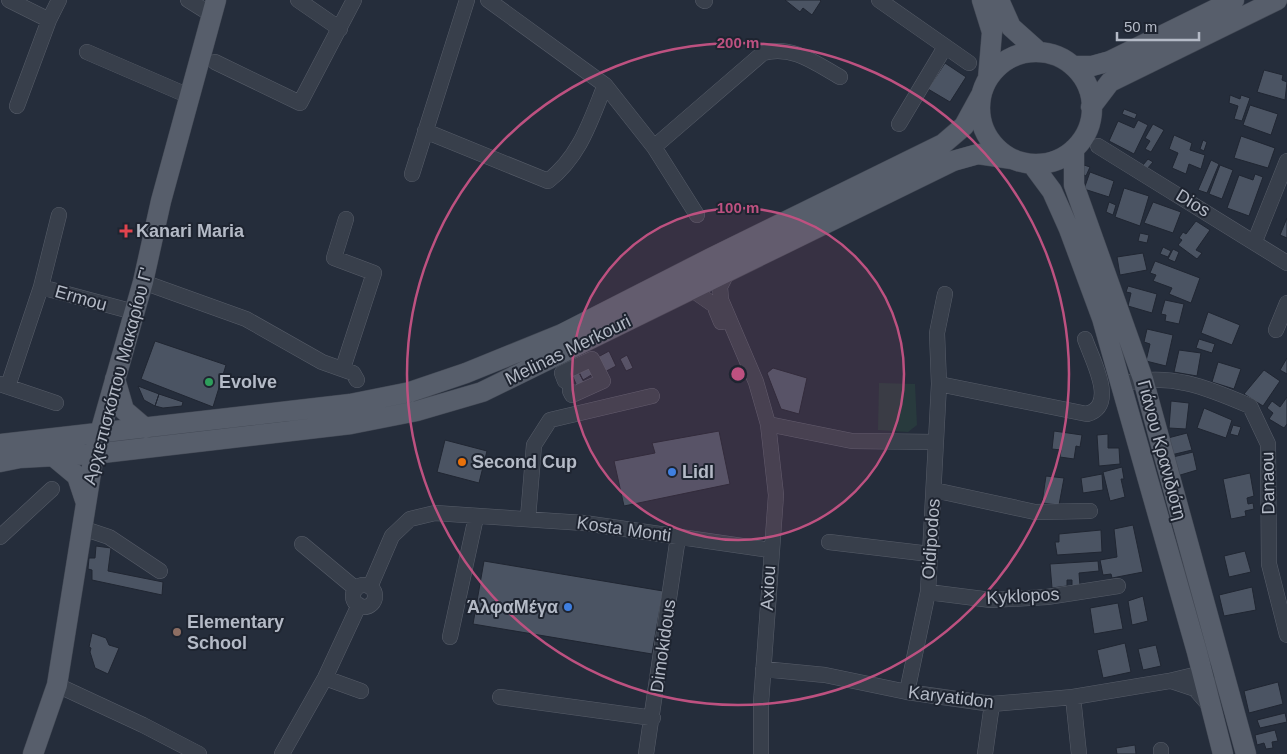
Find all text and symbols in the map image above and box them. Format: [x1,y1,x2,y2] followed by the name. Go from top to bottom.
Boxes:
[1117,10,1200,42] scale bar
[1124,18,1157,35] text: 50 m
[717,34,759,51] text: 200 m
[1172,185,1214,221] street label: Dios
[717,199,759,216] text: 100 m
[136,221,245,241] place label: Kanari Maria
[120,225,132,237] marker: Kanari Maria
[79,265,157,487] street label: Αρχιεπισκόπου Μακαρίου Γ'
[53,281,109,315] street label: Ermou
[502,311,634,389] street label: Melinas Merkouri
[729,365,747,383] centre of rings
[219,372,277,392] place label: Evolve
[203,376,215,388] marker: Evolve
[1134,378,1190,522] street label: Γιάνου Κρανιδιότη
[1257,451,1279,515] street label: Danaou
[472,452,577,472] place label: Second Cup
[456,456,468,468] marker: Second Cup
[682,462,714,482] place label: Lidl
[666,466,678,478] marker: Lidl
[918,498,944,580] street label: Oidipodos
[576,512,672,546] street label: Kosta Monti
[757,565,779,611] street label: Axiou
[986,584,1060,608] street label: Kyklopos
[467,597,558,617] place label: ΆλφαΜέγα
[647,598,679,694] street label: Dimokidous
[562,601,574,613] marker: ΆλφαΜέγα
[187,612,284,653] place label: Elementary School
[171,626,183,638] marker: Elementary School
[907,682,995,712] street label: Karyatidon

